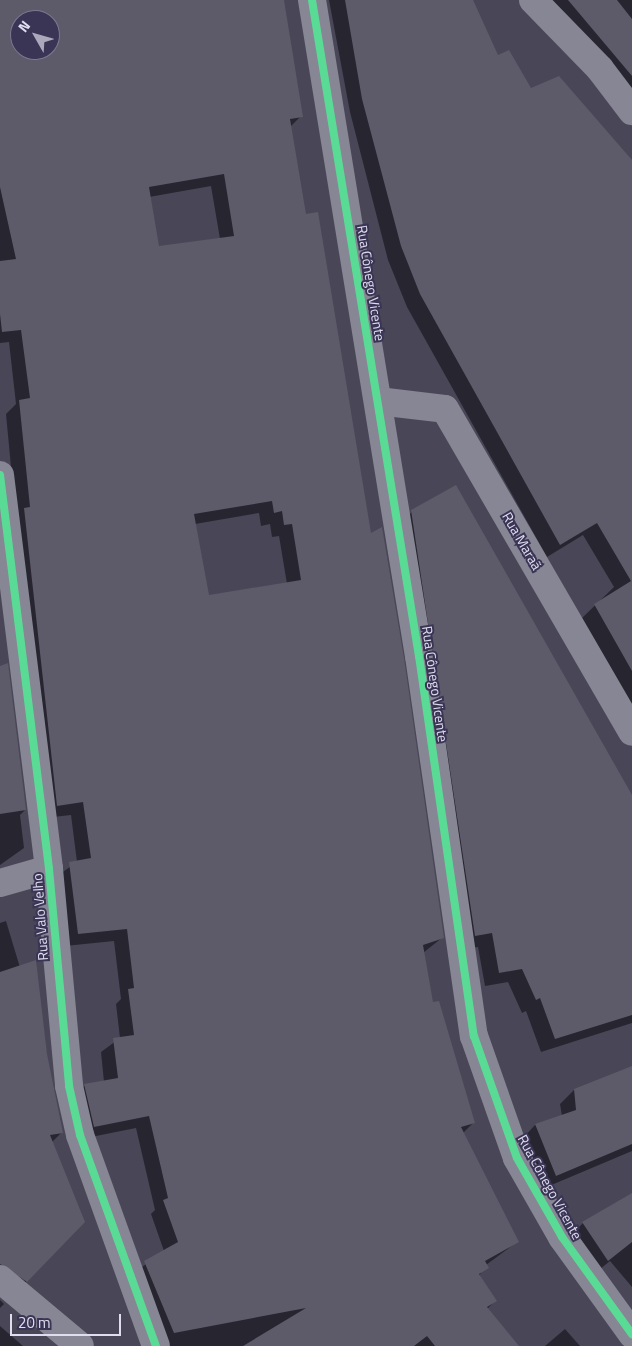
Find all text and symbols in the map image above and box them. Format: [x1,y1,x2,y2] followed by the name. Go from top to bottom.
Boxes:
[10,10,60,60] north arrow
[12,16,35,36] text: N
[354,224,388,342] street label: Rua Cônego Vicente
[499,509,545,573] street label: Rua Maraã
[419,625,451,743] street label: Rua Cônego Vicente
[29,873,51,961] street label: Rua Valo Velho
[514,1132,586,1242] street label: Rua Cônego Vicente
[12,1304,124,1336] scale bar
[18,1311,51,1334] text: 20 m

